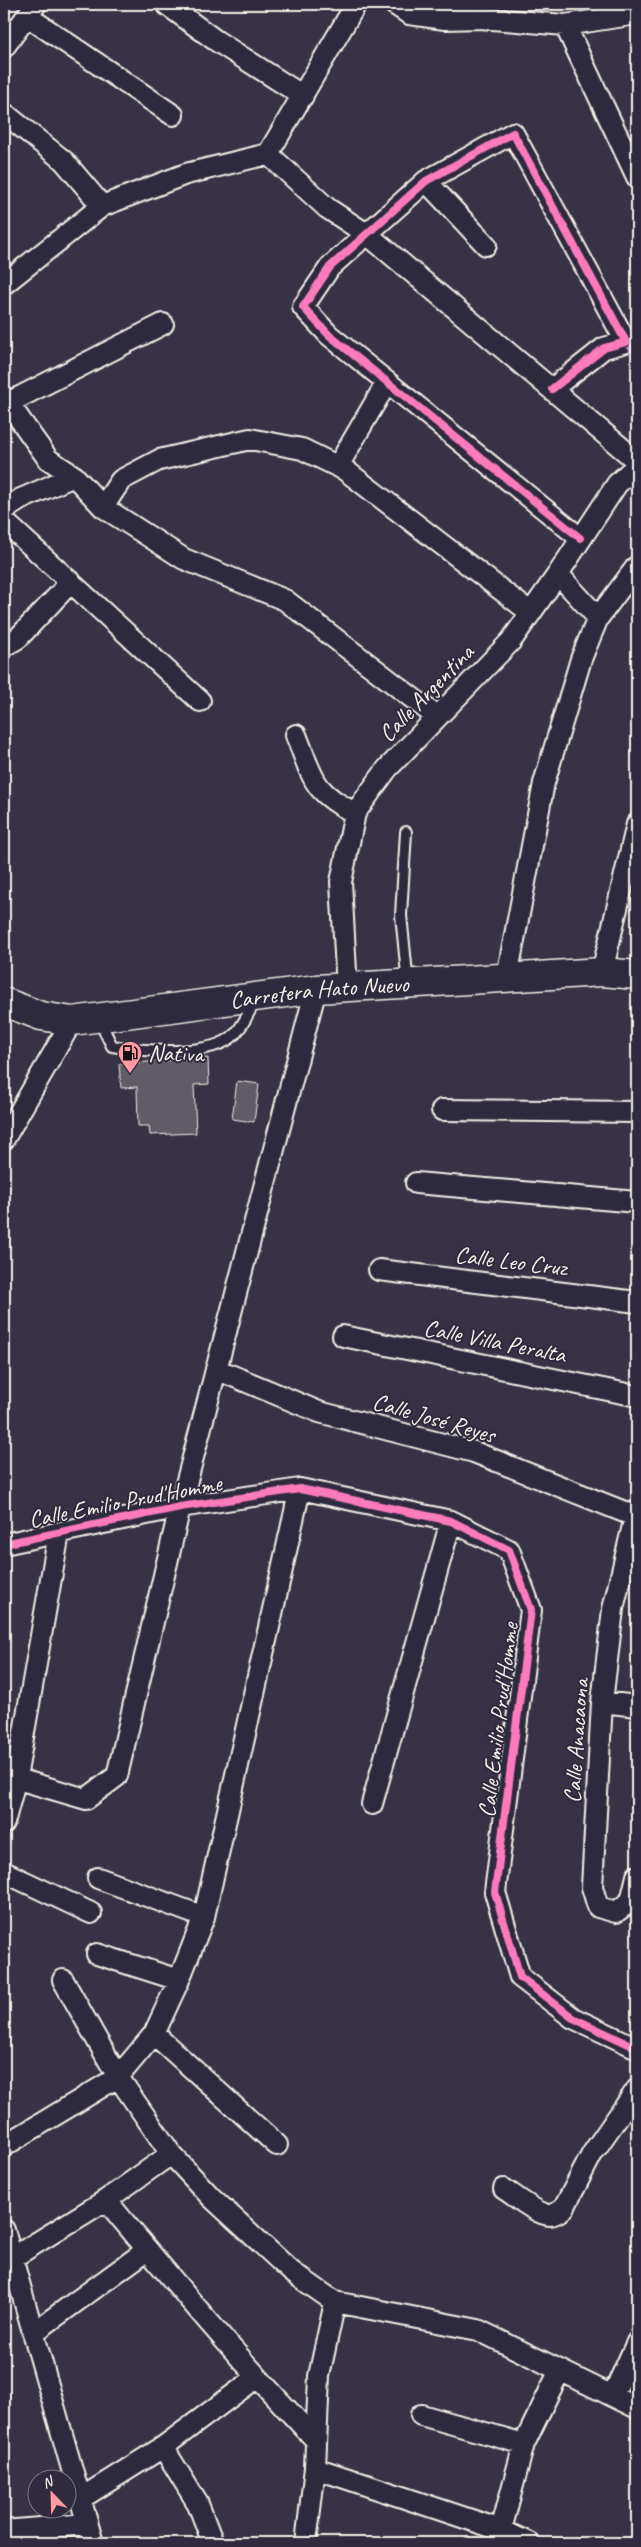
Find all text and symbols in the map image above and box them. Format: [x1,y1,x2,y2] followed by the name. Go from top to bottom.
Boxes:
[372,637,481,748] street label: Calle Argentina
[228,968,411,1015] street label: Carretera Hato Nuevo
[148,1038,205,1068] place label: Nativa
[117,1040,143,1074] fuel station icon: Nativa
[453,1239,571,1283] street label: Calle Leo Cruz
[421,1313,570,1370] street label: Calle Villa Peralta
[369,1386,500,1450] street label: Calle José Reyes
[26,1467,226,1534] street label: Calle Emilio Prud'Homme
[471,1619,525,1819] street label: Calle Emilio Prud'Homme
[557,1676,595,1804] street label: Calle Anacaona
[28,2470,78,2520] north arrow
[40,2472,57,2492] text: N

